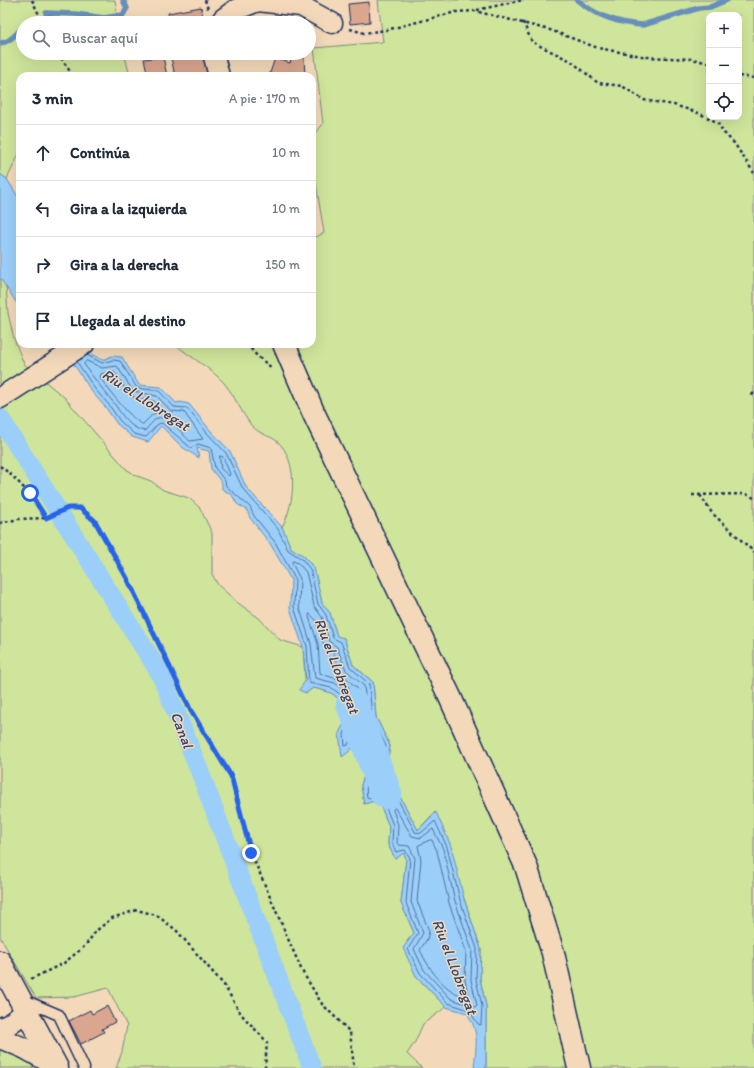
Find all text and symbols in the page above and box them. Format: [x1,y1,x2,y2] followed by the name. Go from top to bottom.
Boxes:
[706,12,742,120] map controls
[706,12,742,48] button: +
[16,16,316,60] search box
[30,27,52,49] icon: search
[62,29,138,47] text: Buscar aquí
[706,48,742,84] button: −
[706,84,742,120] button: locate
[32,88,73,108] text: 3 min
[229,91,300,106] text: A pie · 170 m
[32,142,54,164] icon: ahead
[70,144,130,162] text: Continúa
[272,145,300,160] text: 10 m
[32,198,54,220] icon: left
[70,200,187,218] text: Gira a la izquierda
[272,201,300,216] text: 10 m
[32,254,54,276] icon: right
[70,256,179,274] text: Gira a la derecha
[265,257,300,272] text: 150 m
[32,310,54,332] icon: arrive
[70,312,186,330] text: Llegada al destino
[99,365,194,436] water label: Riu el Llobregat
[21,484,39,502] route start
[311,616,364,718] water label: Riu el Llobregat
[167,709,198,752] water label: Canal
[242,844,260,862] route end
[429,917,482,1019] water label: Riu el Llobregat

